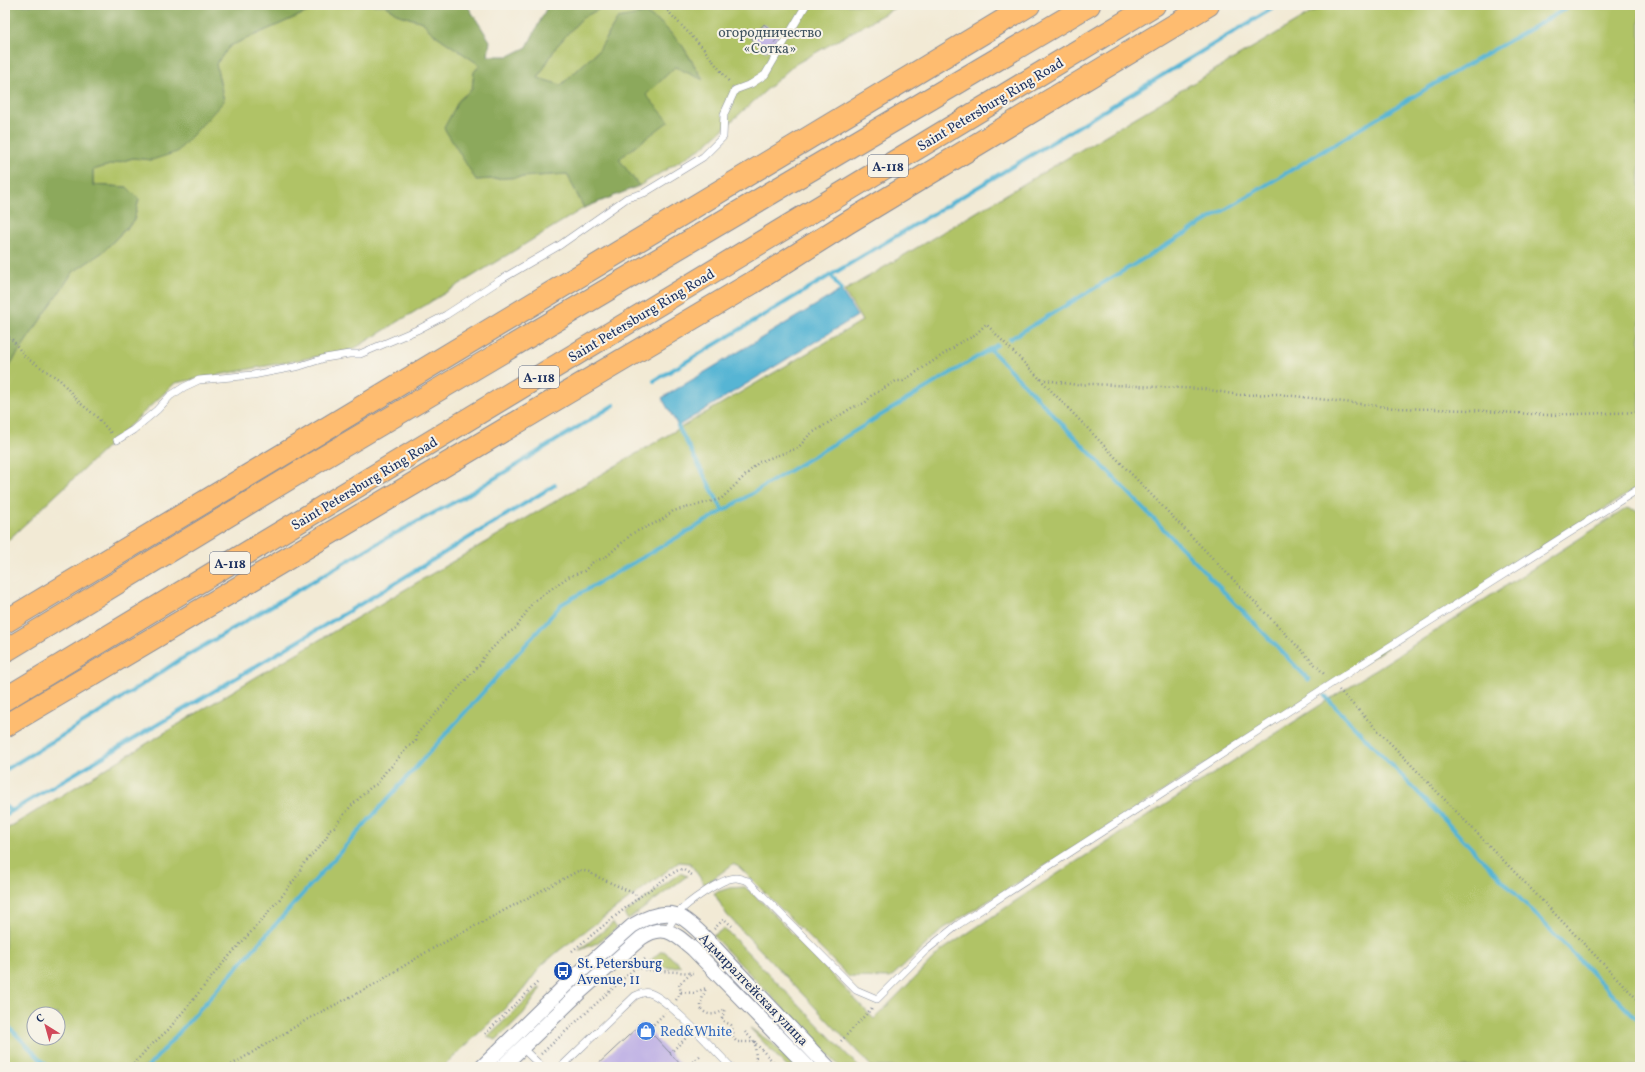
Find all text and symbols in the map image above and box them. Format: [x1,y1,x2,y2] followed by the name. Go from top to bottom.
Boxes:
[718,24,822,59] park label: огородничество «Сотка»
[914,54,1068,157] street label: Saint Petersburg Ring Road
[868,155,908,177] road number: А-118
[565,265,719,368] street label: Saint Petersburg Ring Road
[519,366,559,388] road number: А-118
[288,433,442,536] street label: Saint Petersburg Ring Road
[210,552,250,574] road number: А-118
[694,929,812,1051] street label: Адмиралтейская улица
[577,955,662,990] place label: St. Petersburg Avenue, 11
[552,960,574,982] bus stop icon: St. Petersburg Avenue, 11
[26,1006,66,1046] north arrow
[34,1011,48,1027] text: С
[635,1020,657,1042] shop icon: Red&White
[660,1023,732,1042] place label: Red&White

